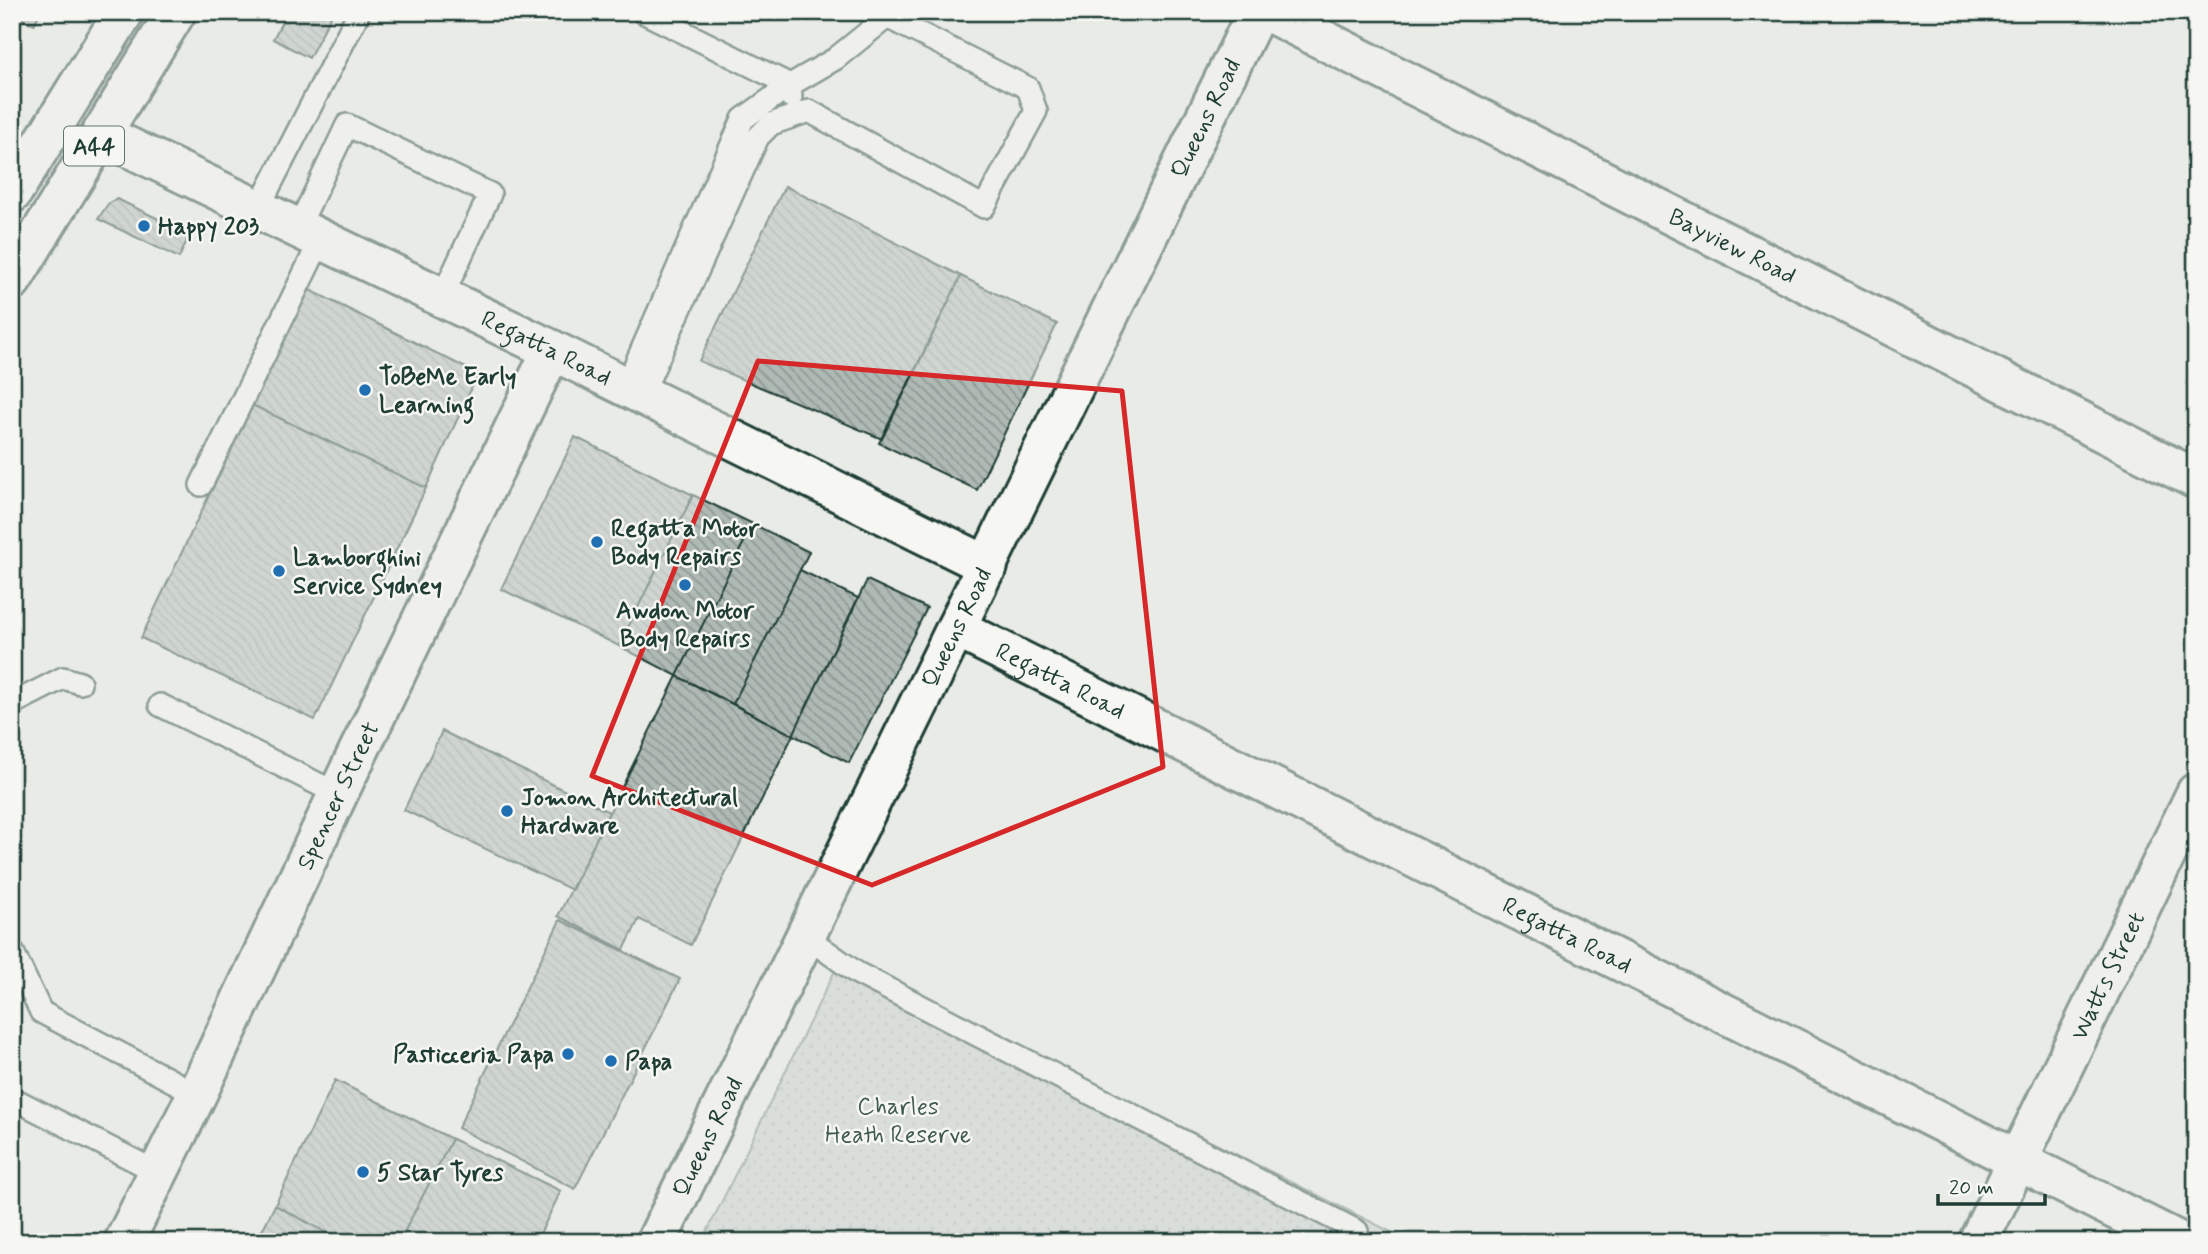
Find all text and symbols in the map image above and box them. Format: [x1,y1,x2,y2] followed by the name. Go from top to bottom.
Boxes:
[1164,54,1249,184] street label: Queens Road
[64,127,124,166] road number: A44
[1663,202,1801,292] street label: Bayview Road
[158,212,259,243] place label: Happy 203
[136,218,152,234] marker: Happy 203
[476,304,616,394] street label: Regatta Road
[379,362,516,424] place label: ToBeMe Early Learning
[357,382,373,398] marker: ToBeMe Early Learning
[611,514,760,573] place label: Regatta Motor Body Repairs
[589,534,605,550] marker: Regatta Motor Body Repairs
[293,543,442,602] place label: Lamborghini Service Sydney
[271,563,287,579] marker: Lamborghini Service Sydney
[915,563,1000,693] street label: Queens Road
[677,577,693,593] marker: Awdon Motor Body Repairs
[616,596,755,655] place label: Awdon Motor Body Repairs
[990,636,1130,727] street label: Regatta Road
[291,717,388,875] street label: Spencer Street
[521,783,738,842] place label: Jomon Architectural Hardware
[499,803,515,819] marker: Jomon Architectural Hardware
[1497,891,1637,982] street label: Regatta Road
[2064,907,2153,1046] street label: Watts Street
[393,1040,554,1071] place label: Pasticceria Papa
[560,1046,576,1062] marker: Pasticceria Papa
[625,1047,672,1078] place label: Papa
[603,1053,619,1069] marker: Papa
[666,1073,751,1203] street label: Queens Road
[825,1092,971,1151] park label: Charles Heath Reserve
[377,1158,504,1189] place label: 5 Star Tyres
[1938,1163,2045,1207] scale bar
[355,1164,371,1180] marker: 5 Star Tyres
[1949,1174,1994,1202] text: 20 m

